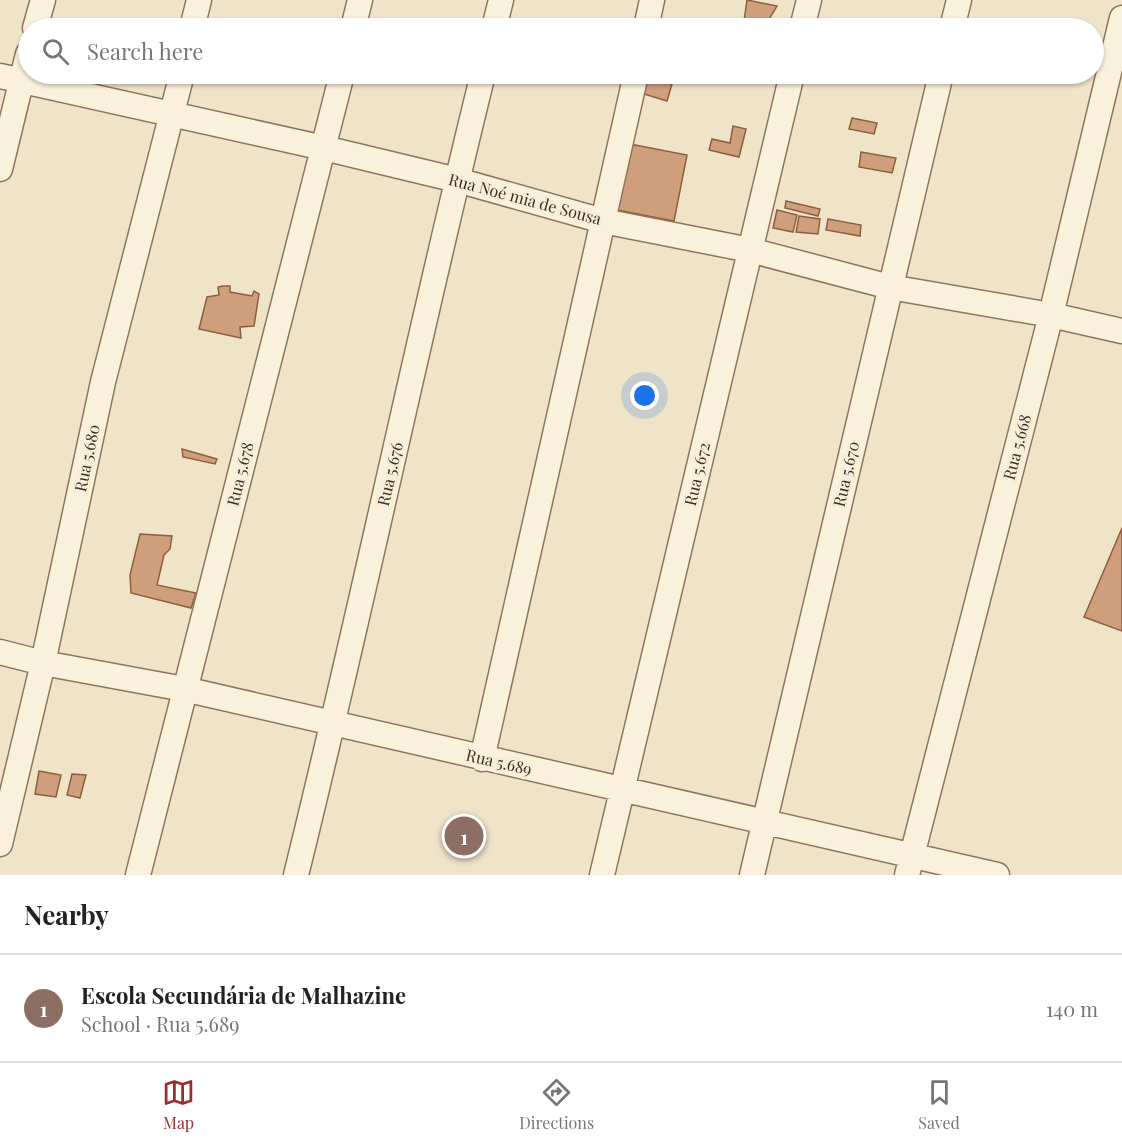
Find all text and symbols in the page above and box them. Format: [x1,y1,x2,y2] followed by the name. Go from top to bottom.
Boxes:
[18,18,1104,84] search box
[39,35,72,68] icon: search
[87,36,203,66] text: Search here
[447,168,604,229] street label: Rua Noé mia de Sousa
[630,381,659,410] your location
[998,412,1035,482] street label: Rua 5.668
[69,422,104,493] street label: Rua 5.680
[828,439,863,509] street label: Rua 5.670
[221,440,258,508] street label: Rua 5.678
[372,440,407,508] street label: Rua 5.676
[679,440,714,508] street label: Rua 5.672
[464,744,534,779] street label: Rua 5.689
[444,814,484,858] pin: 1
[24,897,109,932] text: Nearby
[81,980,406,1010] text: Escola Secundária de Malhazine
[40,995,47,1022] text: 1
[1046,995,1098,1022] text: 140 m
[81,1010,240,1037] text: School · Rua 5.689
[162,1076,195,1133] tab: Map
[519,1076,594,1133] tab: Directions
[918,1076,960,1133] tab: Saved

